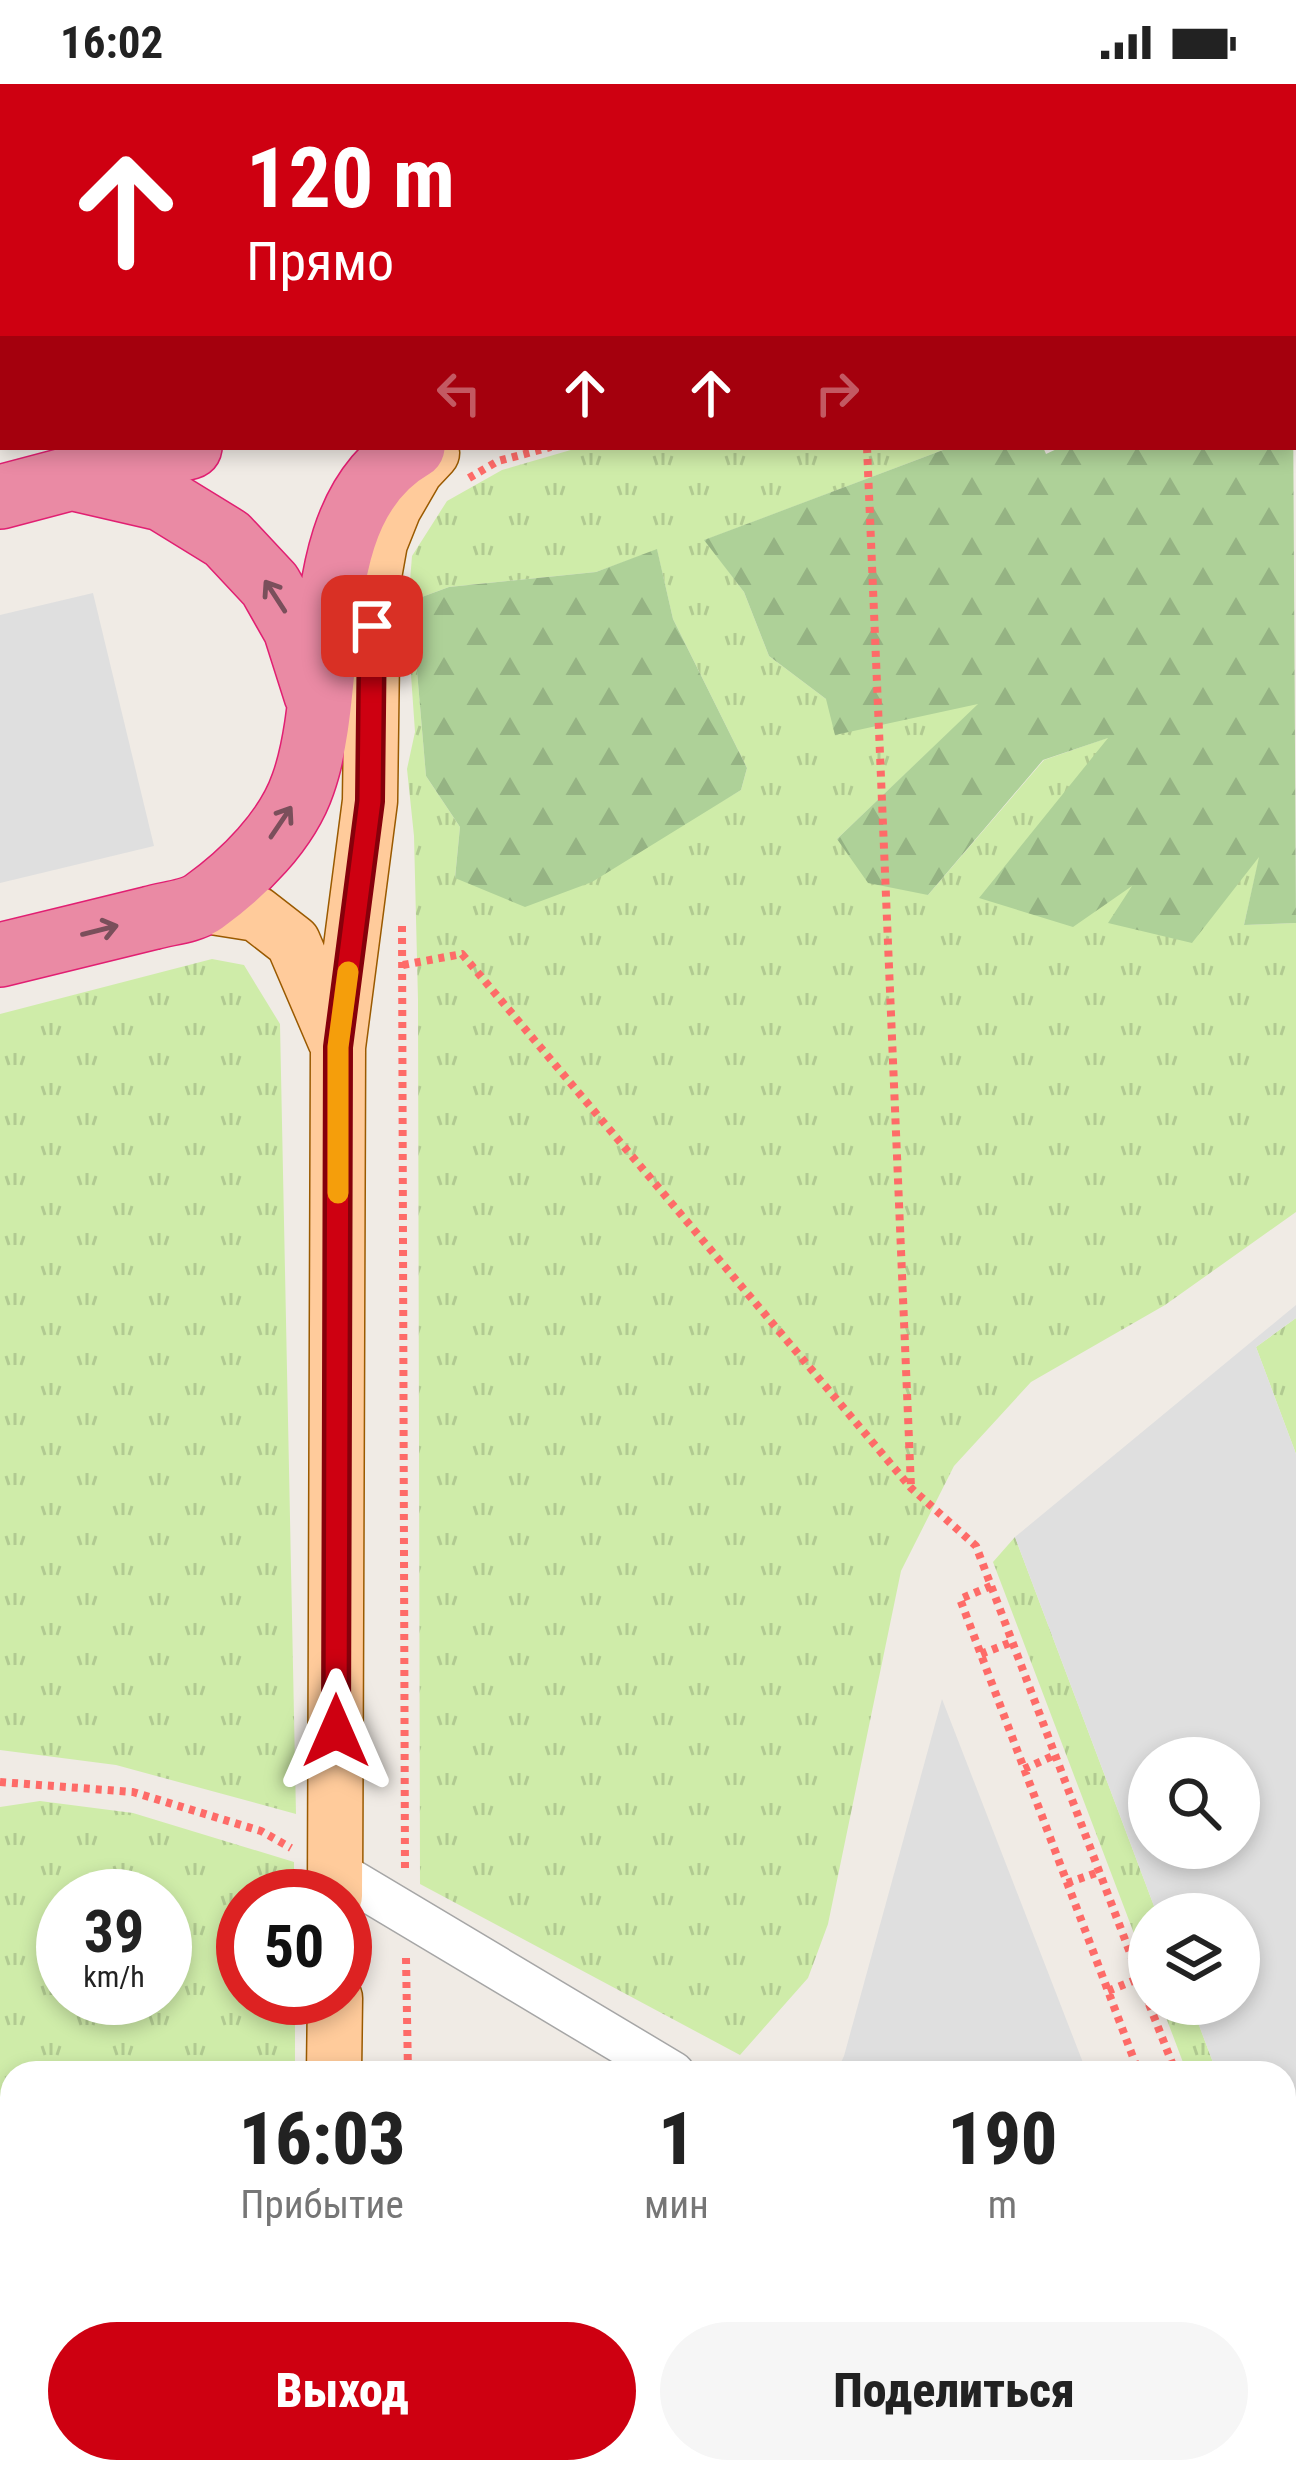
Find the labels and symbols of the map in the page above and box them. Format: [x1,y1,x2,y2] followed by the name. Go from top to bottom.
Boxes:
[321,575,423,677] pin
[263,580,288,614] one-way arrow
[268,806,293,839] one-way arrow
[80,918,118,940] one-way arrow
[273,1668,399,1794] position arrow
[216,1869,372,2025] speed limit sign: 50

